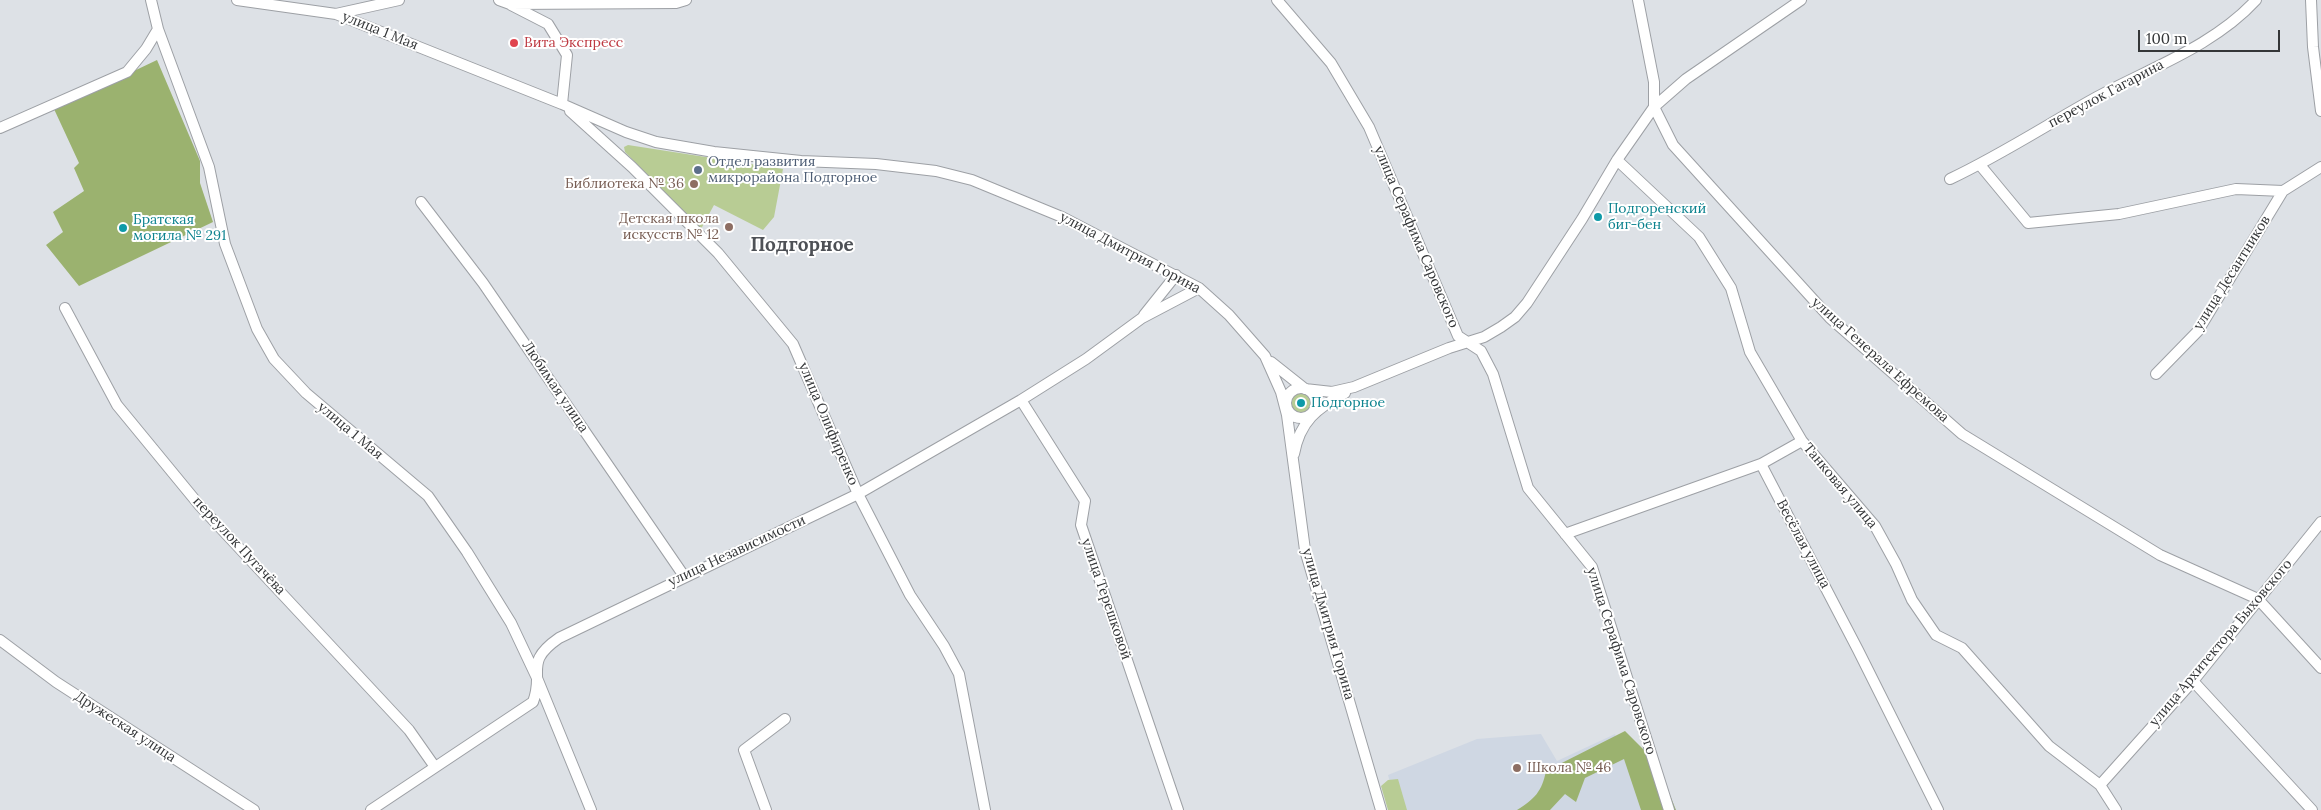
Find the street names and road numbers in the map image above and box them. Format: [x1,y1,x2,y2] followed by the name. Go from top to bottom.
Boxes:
[340,8,420,54] street label: улица 1 Мая
[2045,56,2167,132] street label: переулок Гагарина
[1370,143,1462,331] street label: улица Серафима Саровского
[1057,209,1203,297] street label: улица Дмитрия Горина
[2190,213,2274,333] street label: улица Десантников
[1808,294,1952,426] street label: улица Генерала Ефремова
[518,338,592,436] street label: Любимая улица
[794,360,862,488] street label: улица Олифиренко
[314,399,386,463] street label: улица 1 Мая
[1799,440,1881,532] street label: Танковая улица
[189,493,289,599] street label: переулок Пугачёва
[1773,497,1833,591] street label: Весёлая улица
[666,512,808,590] street label: улица Независимости
[1077,536,1135,662] street label: улица Терешковой
[1298,546,1358,702] street label: улица Дмитрия Горина
[2146,556,2296,730] street label: улица Архитектора Быховского
[1583,565,1659,757] street label: улица Серафима Саровского
[71,688,179,766] street label: Дружеская улица

